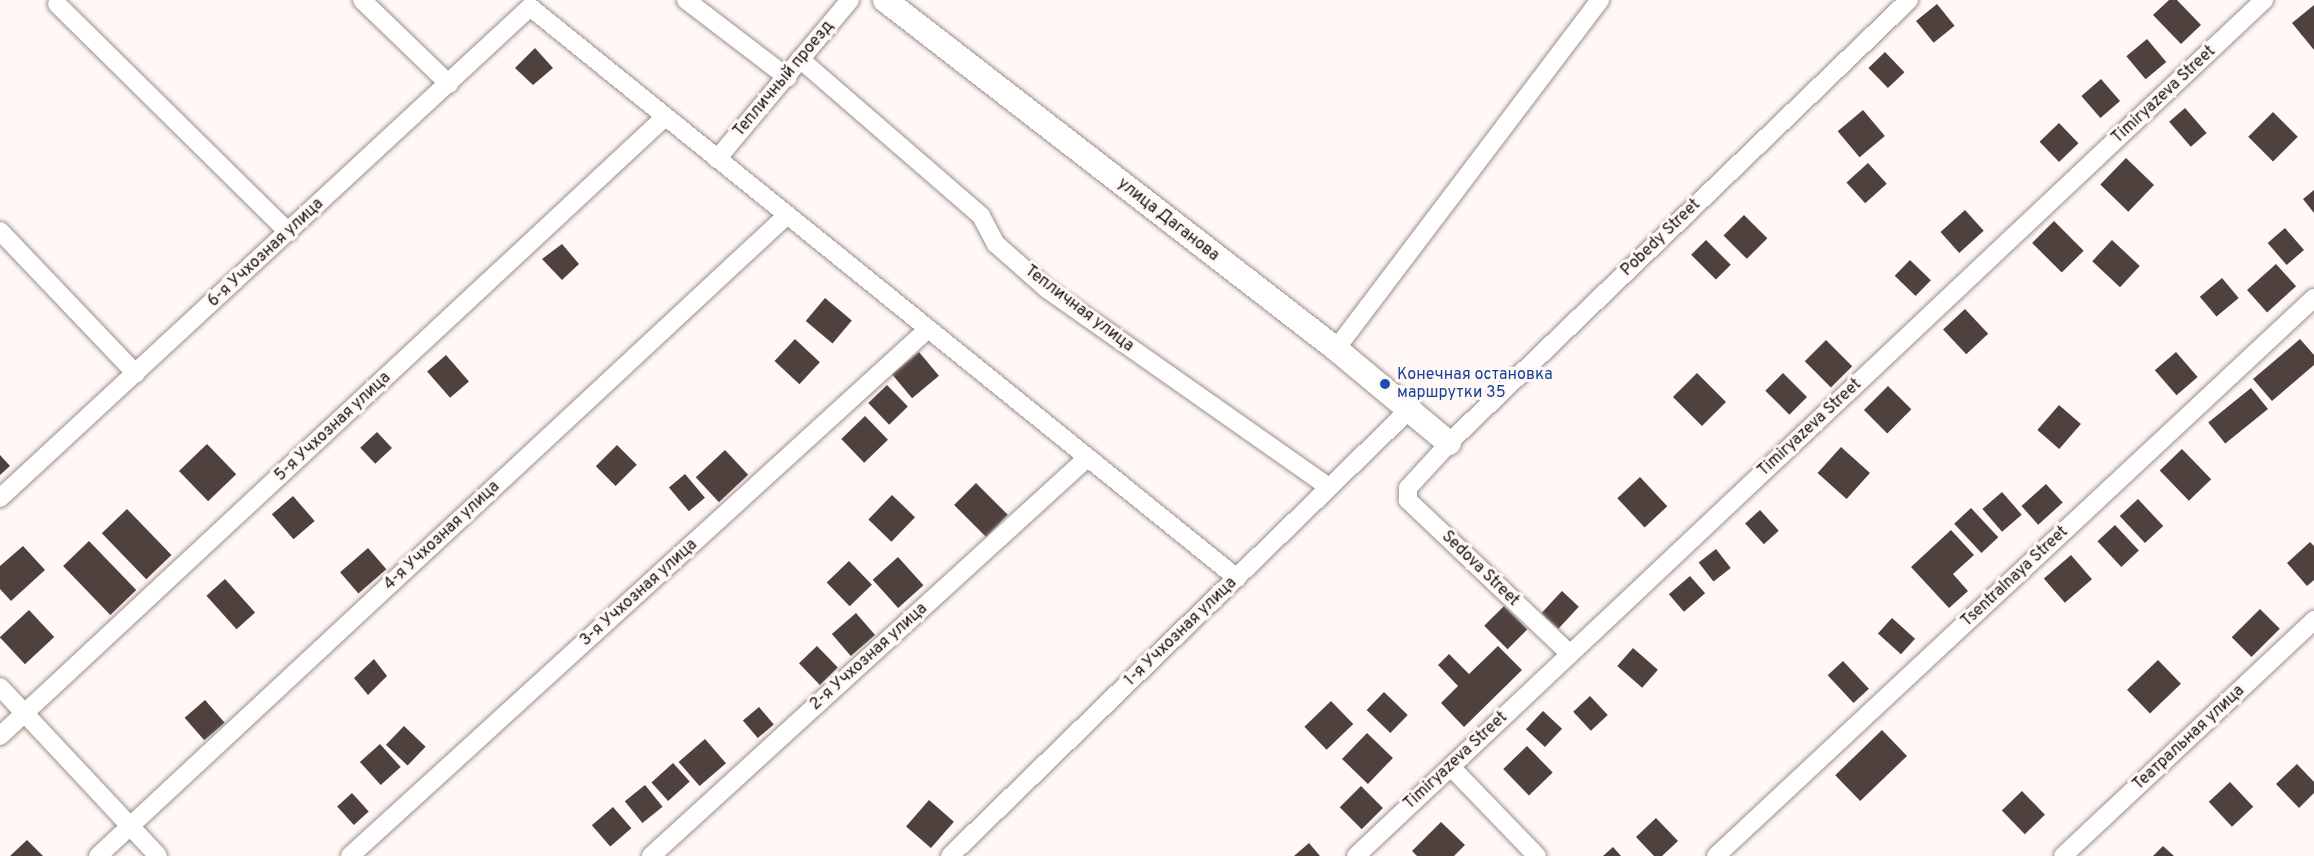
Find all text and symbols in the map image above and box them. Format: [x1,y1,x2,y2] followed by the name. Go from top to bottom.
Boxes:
[730,17,838,141] street label: Тепличный проезд
[2108,42,2220,148] street label: Timiryazeva Street
[1113,174,1223,266] street label: улица Даганова
[204,195,328,311] street label: 6-я Учхозная улица
[1617,196,1705,280] street label: Pobedy Street
[1021,262,1137,356] street label: Тепличная улица
[1397,365,1553,403] place label: Конечная остановка маршрутки 35
[271,368,395,486] street label: 5-я Учхозная улица
[1754,375,1866,481] street label: Timiryazeva Street
[1378,377,1392,391] marker: Конечная остановка маршрутки 35
[380,477,504,595] street label: 4-я Учхозная улица
[1958,523,2072,631] street label: Tsentralnaya Street
[1437,527,1523,611] street label: Sedova Street
[577,535,701,651] street label: 3-я Учхозная улица
[1121,574,1241,690] street label: 1-я Учхозная улица
[806,599,932,715] street label: 2-я Учхозная улица
[2129,681,2249,795] street label: Театральная улица
[1400,708,1512,814] street label: Timiryazeva Street

